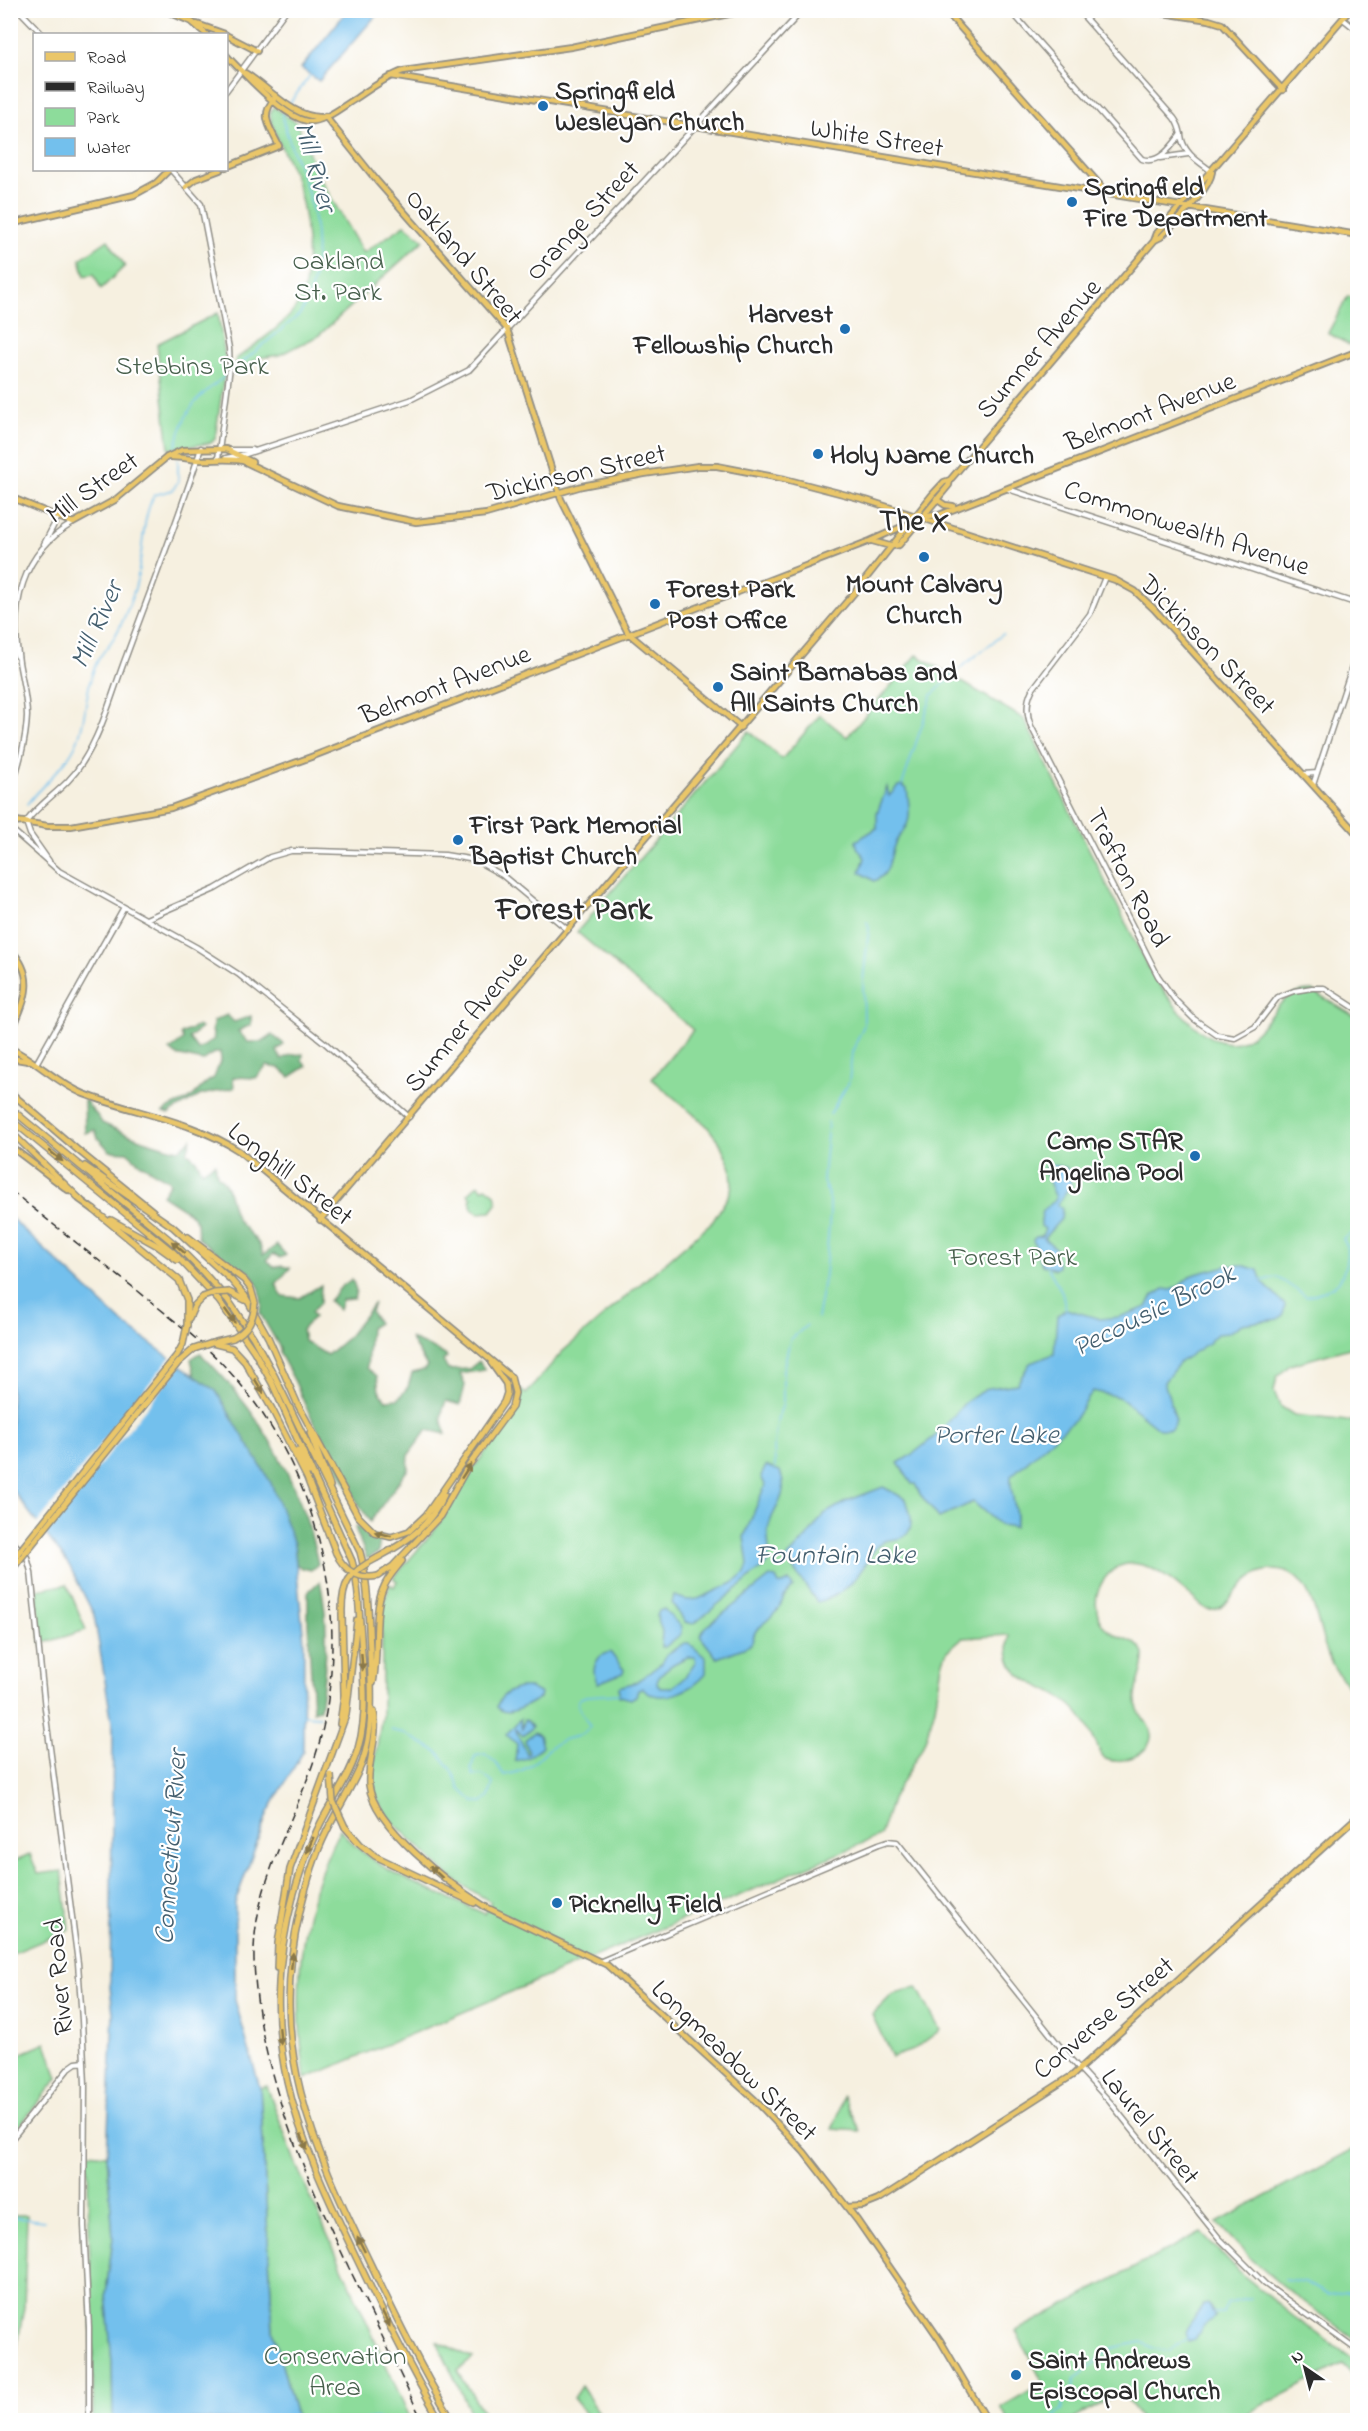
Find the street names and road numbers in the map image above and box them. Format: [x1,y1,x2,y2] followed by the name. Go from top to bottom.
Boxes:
[807,110,946,169] street label: White Street
[517,152,650,291] street label: Orange Street
[395,181,532,334] street label: Oakland Street
[968,270,1113,428] street label: Sumner Avenue
[1059,363,1243,464] street label: Belmont Avenue
[482,435,670,514] street label: Dickinson Street
[39,443,148,535] street label: Mill Street
[1058,471,1315,588] street label: Commonwealth Avenue
[1128,566,1284,725] street label: Dickinson Street
[354,636,538,737] street label: Belmont Avenue
[1075,802,1179,955] street label: Trafton Road
[396,942,539,1102] street label: Sumner Avenue
[218,1113,361,1237] street label: Longhill Street
[36,1917,85,2037] street label: River Road
[1025,1948,1184,2090] street label: Converse Street
[641,1972,826,2152] street label: Longmeadow Street
[1090,2061,1208,2194] street label: Laurel Street

